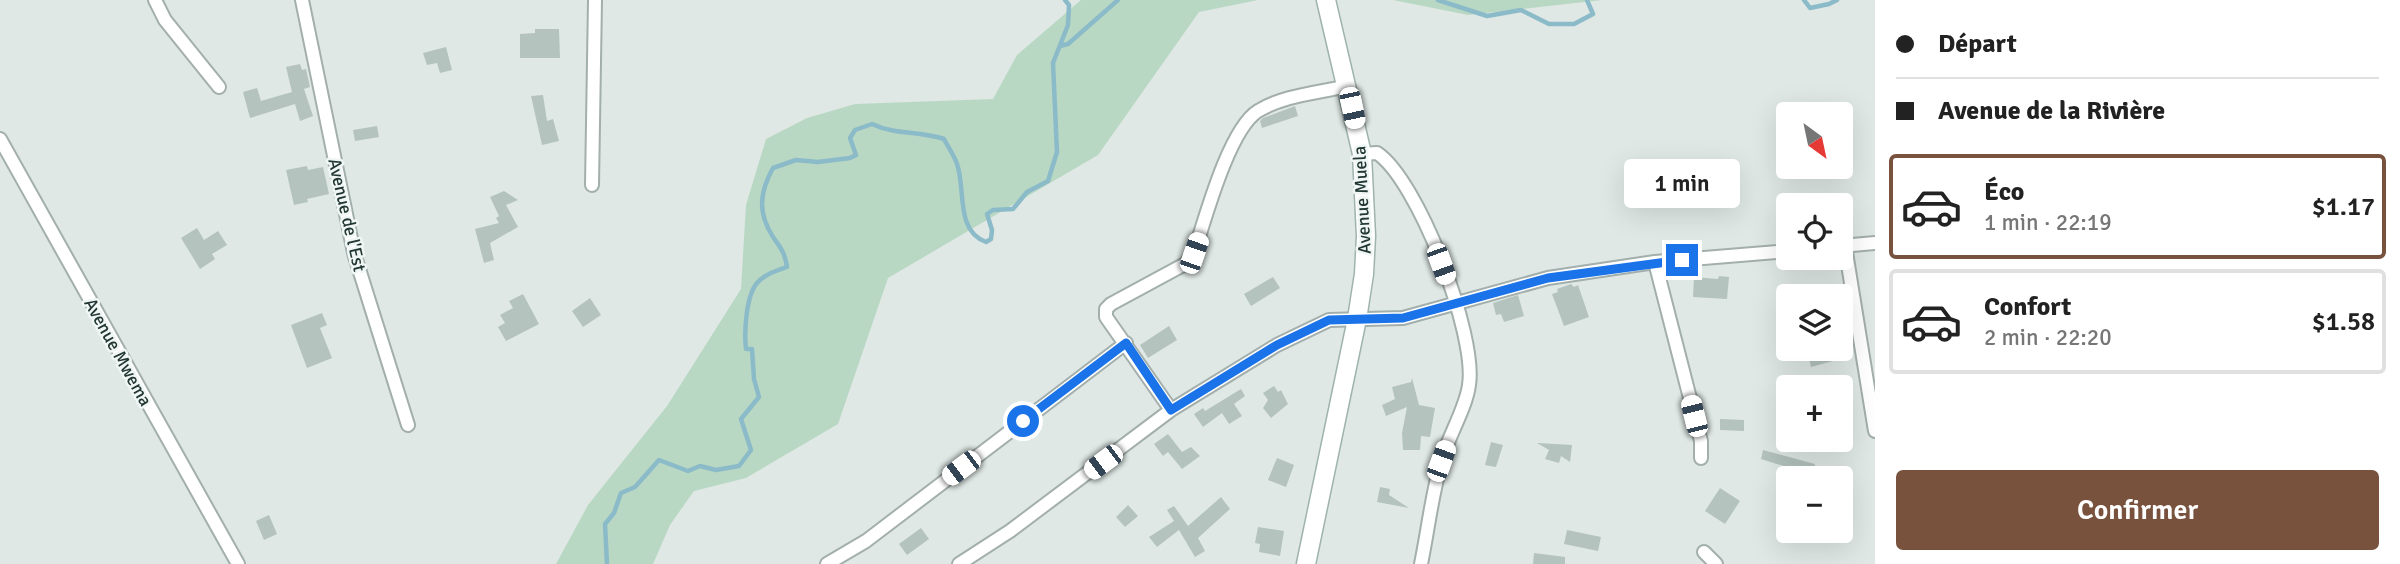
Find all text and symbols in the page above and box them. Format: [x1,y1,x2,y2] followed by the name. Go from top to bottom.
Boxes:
[1938,28,2017,60] text: Départ
[1338,85,1367,131] car
[1938,95,2165,127] text: Avenue de la Rivière
[1776,102,1853,178] north arrow
[1776,102,1853,543] map controls
[1348,145,1376,255] street label: Avenue Muela
[323,156,371,274] street label: Avenue de l'Est
[1624,159,1740,208] callout: 1 min
[1654,169,1710,198] text: 1 min
[1900,175,1963,238] icon: car
[1984,176,2024,208] text: Éco
[2312,191,2375,223] text: $1.17
[1776,193,1853,270] button: locate
[1984,208,2112,237] text: 1 min · 22:19
[1178,230,1211,276] car
[1424,241,1459,287] car
[1666,244,1698,276] route end
[1776,284,1853,361] button: layers
[1900,290,1963,353] icon: car
[1984,291,2071,323] text: Confort
[79,294,157,410] street label: Avenue Mwema
[2312,306,2375,338] text: $1.58
[1984,323,2112,352] text: 2 min · 22:20
[1776,375,1853,452] button: +
[1679,393,1710,439] car
[1007,405,1039,437] route start
[1424,438,1459,484] car
[1080,441,1127,483] car
[938,447,985,489] car
[1776,466,1853,543] button: −
[1896,470,2379,550] button: Confirmer

